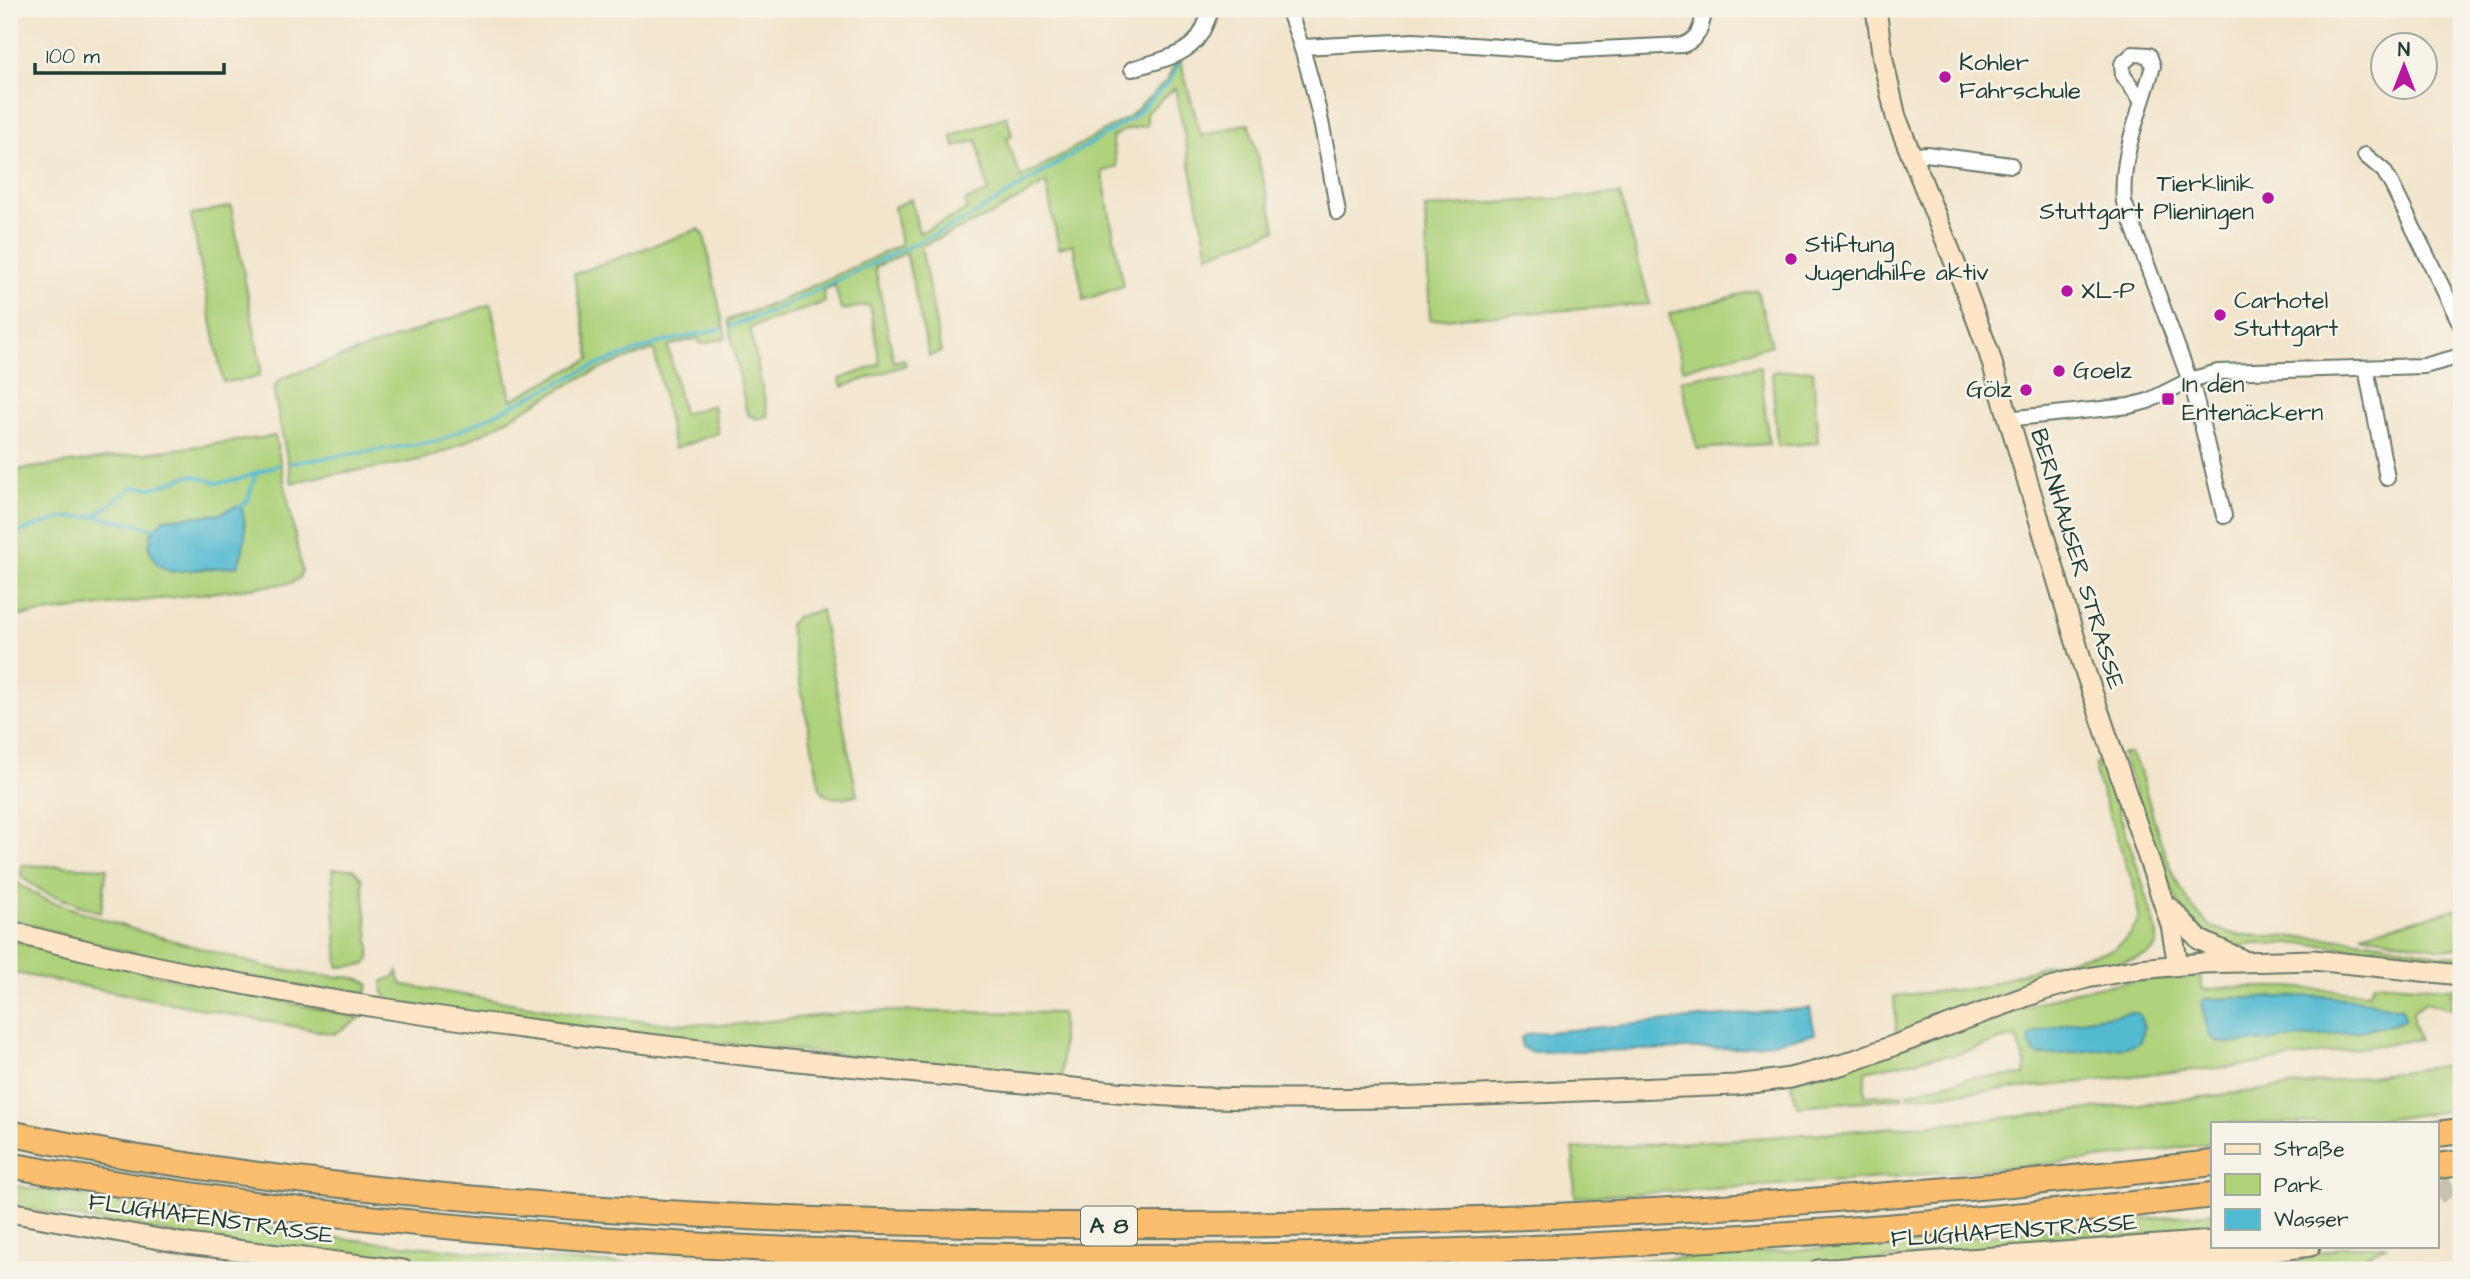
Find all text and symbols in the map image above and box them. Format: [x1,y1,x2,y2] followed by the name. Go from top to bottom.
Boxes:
[35,32,224,76] scale bar
[2368,32,2438,102] north arrow
[2398,37,2410,64] text: N
[46,42,101,71] text: 100 m
[1959,46,2081,108] place label: Kohler Fahrschule
[1937,69,1953,85] marker: Kohler Fahrschule
[2039,167,2254,230] place label: Tierklinik Stuttgart Plieningen
[2260,190,2276,206] marker: Tierklinik Stuttgart Plieningen
[1805,228,1989,291] place label: Stiftung Jugendhilfe aktiv
[1783,251,1799,267] marker: Stiftung Jugendhilfe aktiv
[2081,274,2135,308] place label: XL-P
[2059,283,2075,299] marker: XL-P
[2234,284,2339,347] place label: Carhotel Stuttgart
[2212,307,2228,323] marker: Carhotel Stuttgart
[2073,354,2132,388] place label: Goelz
[2051,363,2067,379] marker: Goelz
[2182,368,2323,430] place label: In den Entenäckern
[1966,373,2012,407] place label: Gölz
[2018,382,2034,398] marker: Gölz
[2160,391,2176,407] marker: In den Entenäckern
[2021,424,2133,694] street label: BERNHAUSER STRASSE
[2211,1122,2438,1248] legend
[2274,1135,2345,1164] text: Straße
[2274,1171,2323,1200] text: Park
[86,1185,336,1253] street label: FLUGHAFENSTRASSE
[1890,1205,2138,1257] street label: FLUGHAFENSTRASSE
[2274,1205,2349,1234] text: Wasser
[1081,1206,1137,1246] road number: A 8

